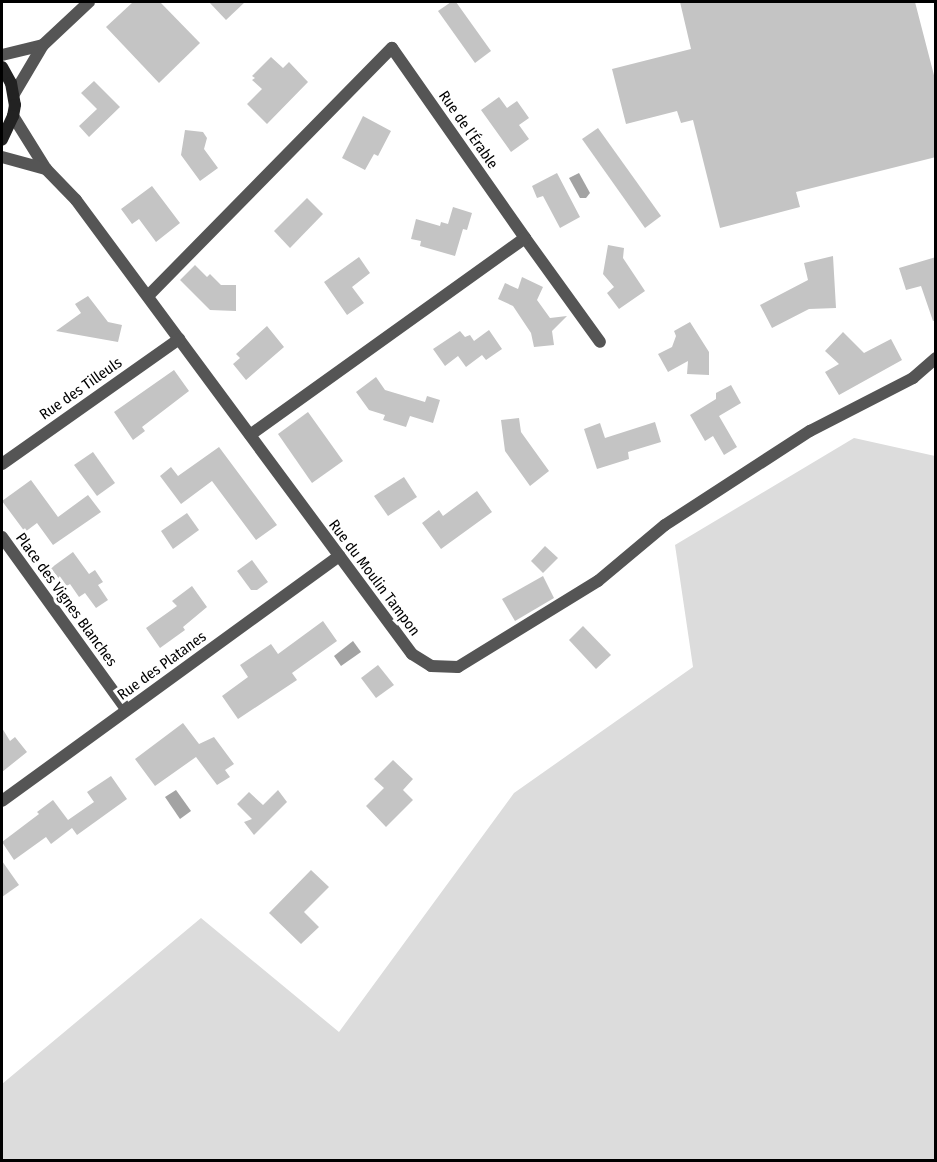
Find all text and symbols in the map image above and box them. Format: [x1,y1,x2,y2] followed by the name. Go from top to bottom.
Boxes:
[434,88,502,172] street label: Rue de l’Érable
[36,354,126,424] street label: Rue des Tilleuls
[324,516,424,640] street label: Rue du Moulin Tampon
[12,530,120,670] street label: Place des Vignes Blanches
[114,628,210,704] street label: Rue des Platanes

